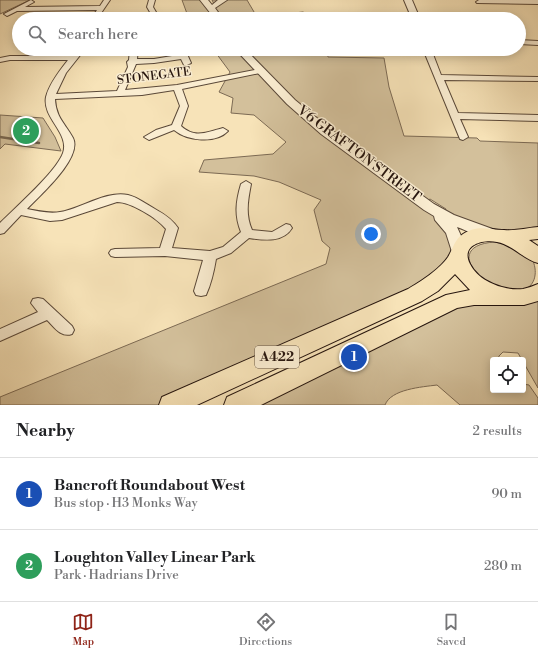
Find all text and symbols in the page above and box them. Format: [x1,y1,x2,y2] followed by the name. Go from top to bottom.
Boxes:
[12,12,526,56] search box
[26,23,48,45] icon: search
[58,25,138,44] text: Search here
[116,64,192,88] street label: STONEGATE
[293,101,425,207] street label: V6 GRAFTON STREET
[13,116,39,146] pin: 2
[361,224,381,244] your location
[341,342,367,372] pin: 1
[255,346,299,368] road number: A422
[490,357,526,393] map controls
[490,357,526,393] button: locate
[16,420,75,442] text: Nearby
[473,423,522,439] text: 2 results
[54,476,245,495] text: Bancroft Roundabout West
[26,486,32,502] text: 1
[491,486,522,502] text: 90 m
[54,495,198,511] text: Bus stop · H3 Monks Way
[54,548,256,567] text: Loughton Valley Linear Park
[25,558,33,574] text: 2
[484,558,522,574] text: 280 m
[54,567,179,583] text: Park · Hadrians Drive
[72,611,94,649] tab: Map
[239,611,292,649] tab: Directions
[437,611,466,649] tab: Saved

